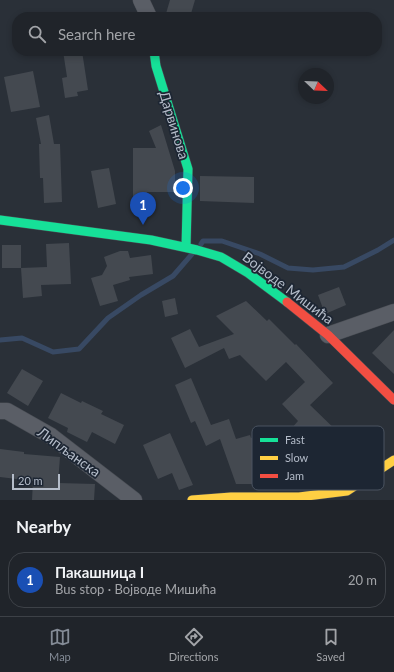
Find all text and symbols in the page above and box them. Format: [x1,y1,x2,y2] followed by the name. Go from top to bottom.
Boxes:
[12,12,382,56] search box
[26,23,48,45] icon: search
[58,25,135,43] text: Search here
[298,68,334,104] north arrow
[156,89,193,161] street label: Дарвинова
[173,178,193,198] your location
[130,192,156,225] pin: 1
[239,248,337,327] street label: Војводе Мишића
[34,423,104,480] street label: Липљанска
[252,426,384,490] legend
[285,433,305,446] text: Fast
[285,451,309,464] text: Slow
[285,469,304,482] text: Jam
[12,472,60,491] scale bar
[18,474,43,487] text: 20 m
[16,516,71,537] text: Nearby
[55,563,144,581] text: Пакашница I
[26,572,34,588] text: 1
[348,572,377,588] text: 20 m
[55,581,216,597] text: Bus stop · Војводе Мишића
[49,626,71,663] tab: Map
[169,626,218,663] tab: Directions
[316,626,345,663] tab: Saved

